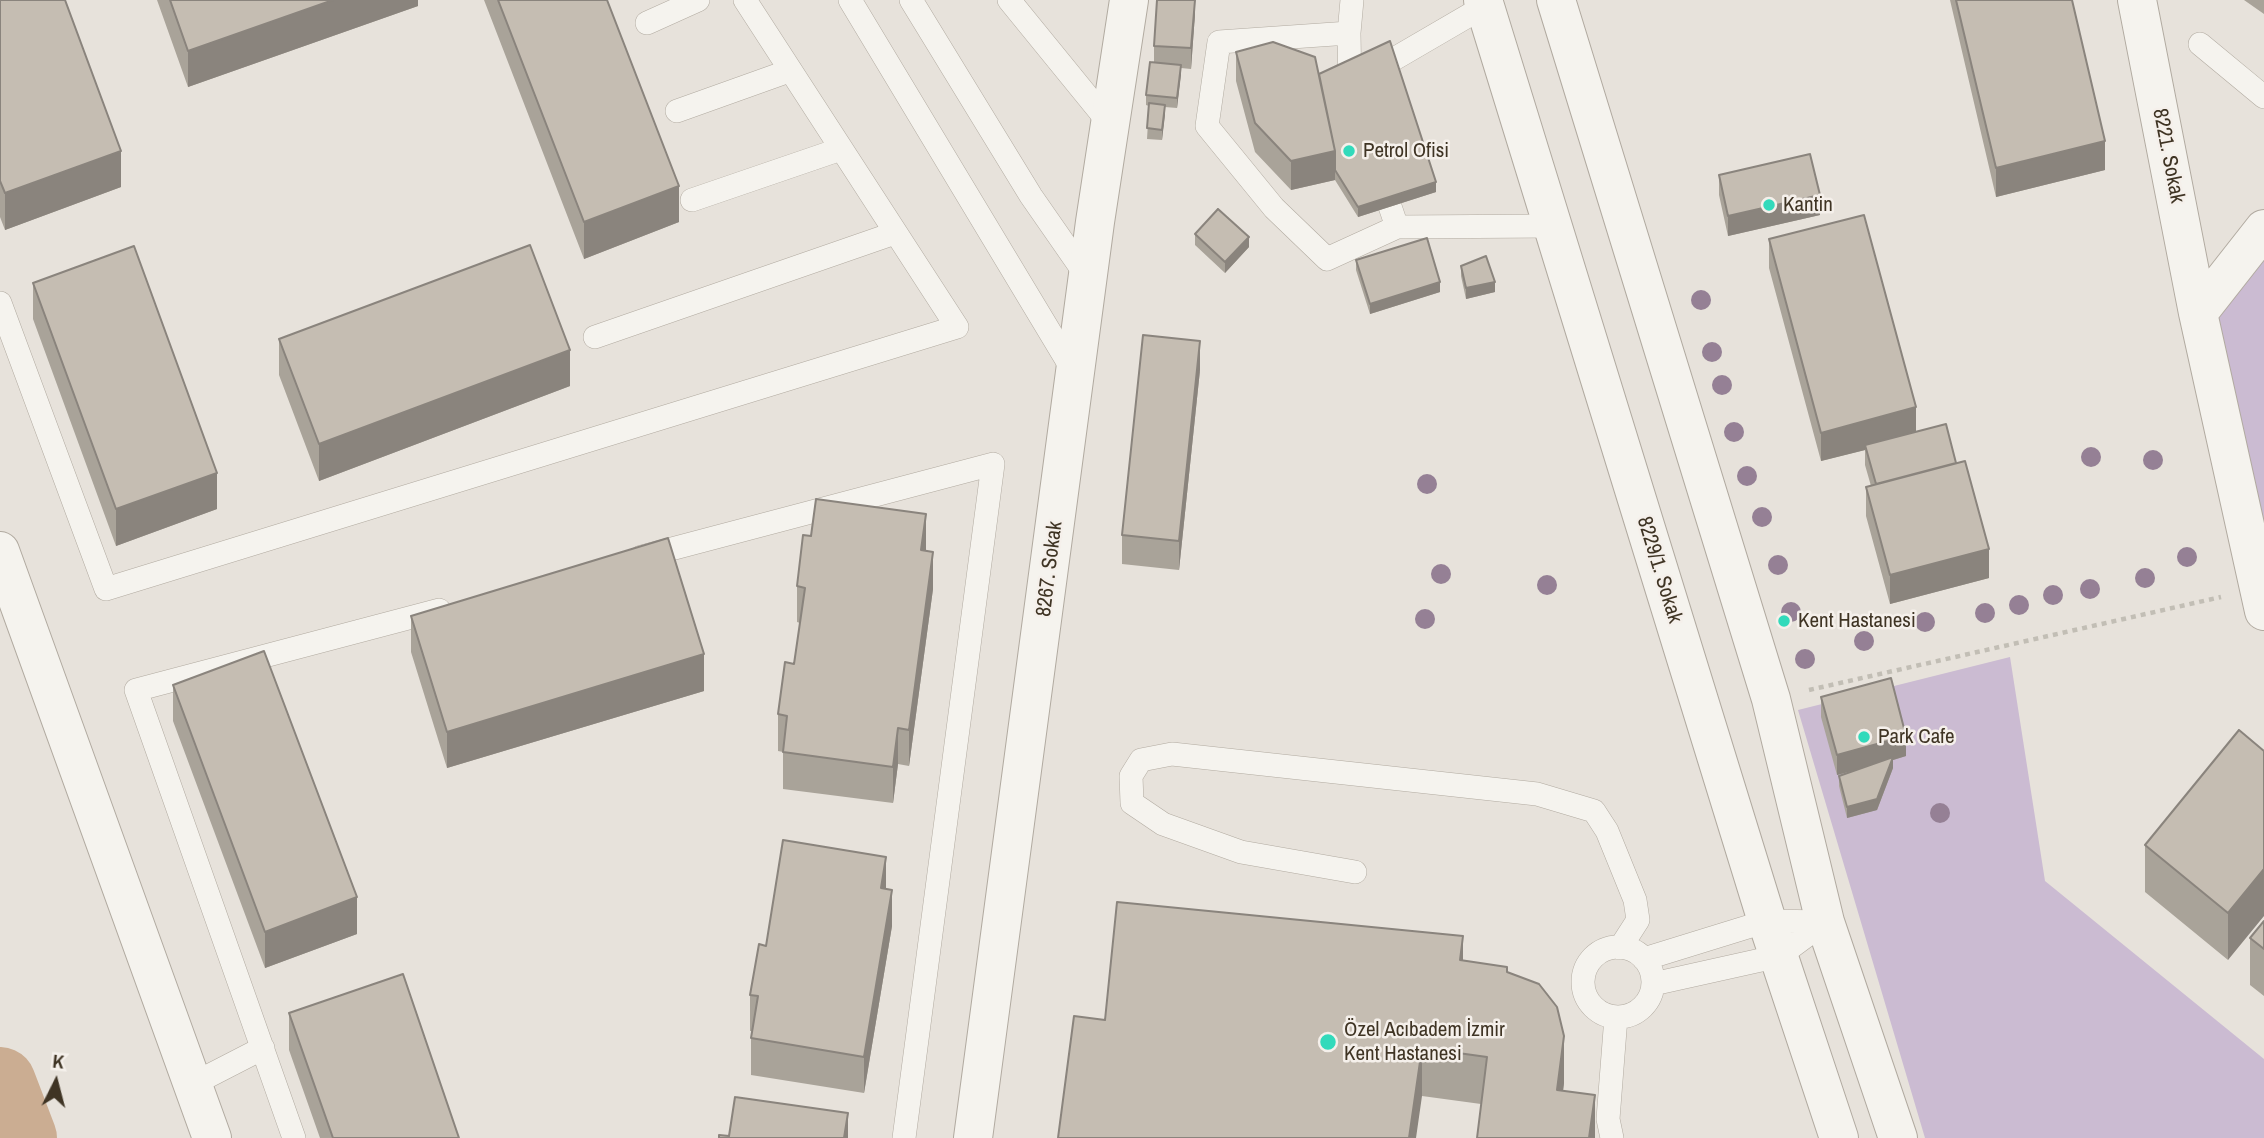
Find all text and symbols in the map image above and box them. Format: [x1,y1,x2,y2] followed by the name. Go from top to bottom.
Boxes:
[2146,107,2190,205] street label: 8221. Sokak
[1363,138,1449,164] place label: Petrol Ofisi
[1341,143,1357,159] marker: Petrol Ofisi
[1783,192,1833,218] place label: Kantin
[1761,197,1777,213] marker: Kantin
[1631,514,1687,626] street label: 8229/1. Sokak
[1032,520,1068,618] street label: 8267. Sokak
[1798,608,1916,634] place label: Kent Hastanesi
[1776,613,1792,629] marker: Kent Hastanesi
[1878,724,1955,750] place label: Park Cafe
[1856,729,1872,745] marker: Park Cafe
[1344,1017,1505,1067] place label: Özel Acıbadem İzmir Kent Hastanesi
[1318,1032,1338,1052] marker: Özel Acıbadem İzmir Kent Hastanesi
[21,1047,91,1117] north arrow
[51,1048,65,1075] text: K

